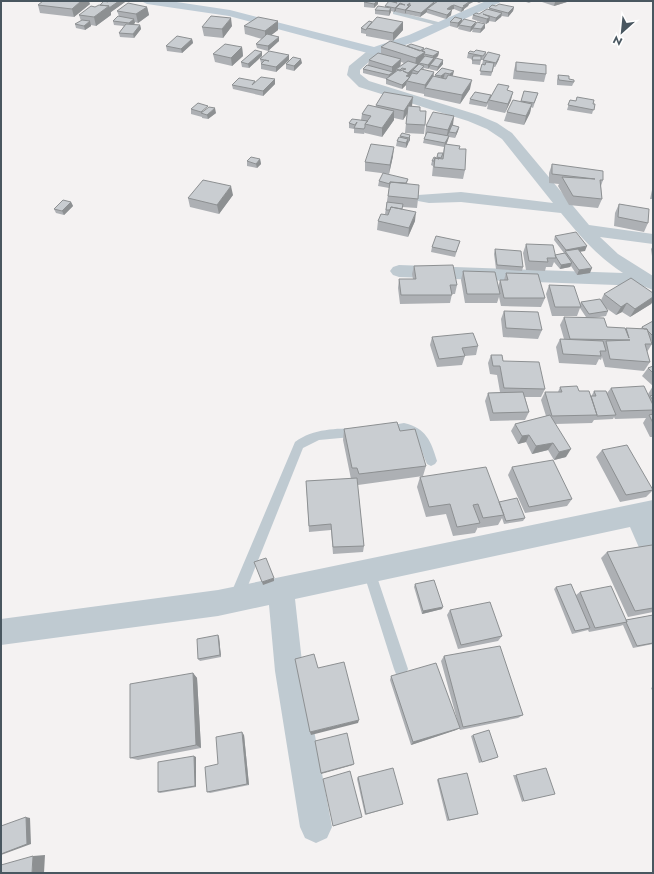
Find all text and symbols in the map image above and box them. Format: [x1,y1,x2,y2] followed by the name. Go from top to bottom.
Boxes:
[602,12,642,52] north arrow
[610,32,625,50] text: N

